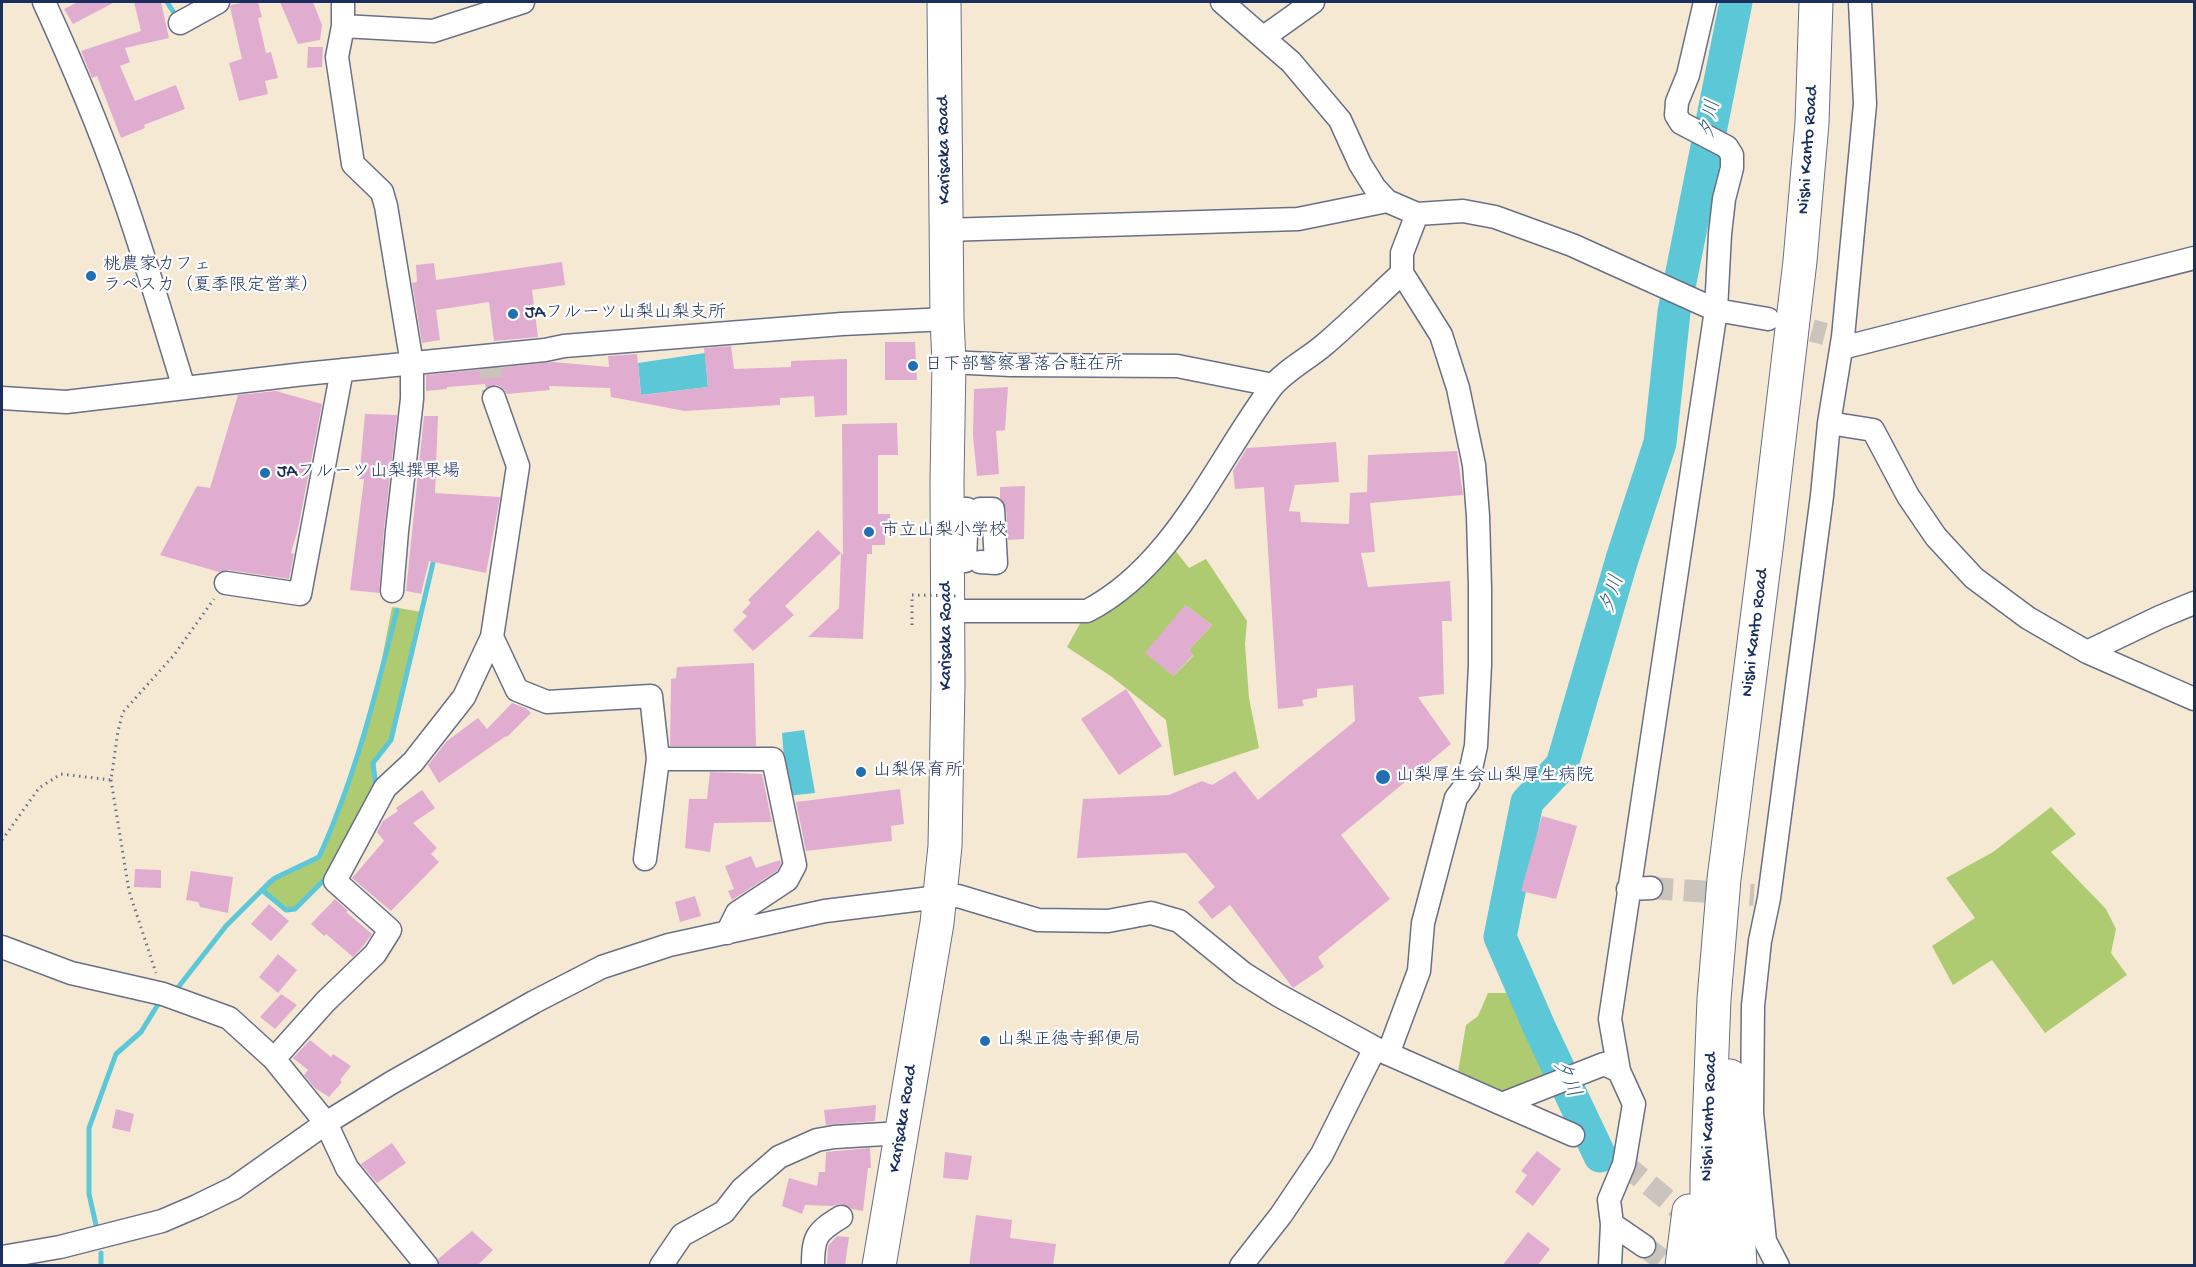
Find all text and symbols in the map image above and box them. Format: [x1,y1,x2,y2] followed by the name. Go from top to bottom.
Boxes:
[1794,85,1824,215] street label: Nishi Kanto Road
[933,96,957,204] street label: Karisaka Road
[1696,98,1728,142] water label: 夕川
[103,255,319,298] place label: 桃農家カフェ ラペスカ（夏季限定営業）
[84,269,98,283] marker: 桃農家カフェ ラペスカ（夏季限定営業）
[525,303,726,325] place label: JAフルーツ山梨山梨支所
[506,307,520,321] marker: JAフルーツ山梨山梨支所
[925,355,1123,377] place label: 日下部警察署落合駐在所
[906,359,920,373] marker: 日下部警察署落合駐在所
[277,462,460,484] place label: JAフルーツ山梨撰果場
[258,466,272,480] marker: JAフルーツ山梨撰果場
[881,521,1007,543] place label: 市立山梨小学校
[862,525,876,539] marker: 市立山梨小学校
[1737,568,1775,698] street label: Nishi Kanto Road
[1597,572,1631,618] water label: 夕川
[936,582,958,690] street label: Karisaka Road
[873,761,963,783] place label: 山梨保育所
[854,765,868,779] marker: 山梨保育所
[1396,766,1594,788] place label: 山梨厚生会山梨厚生病院
[1374,768,1392,786] marker: 山梨厚生会山梨厚生病院
[997,1030,1141,1052] place label: 山梨正徳寺郵便局
[978,1034,992,1048] marker: 山梨正徳寺郵便局
[1697,1052,1723,1182] street label: Nishi Kanto Road
[1546,1056,1584,1102] water label: 夕川
[885,1064,923,1174] street label: Karisaka Road

